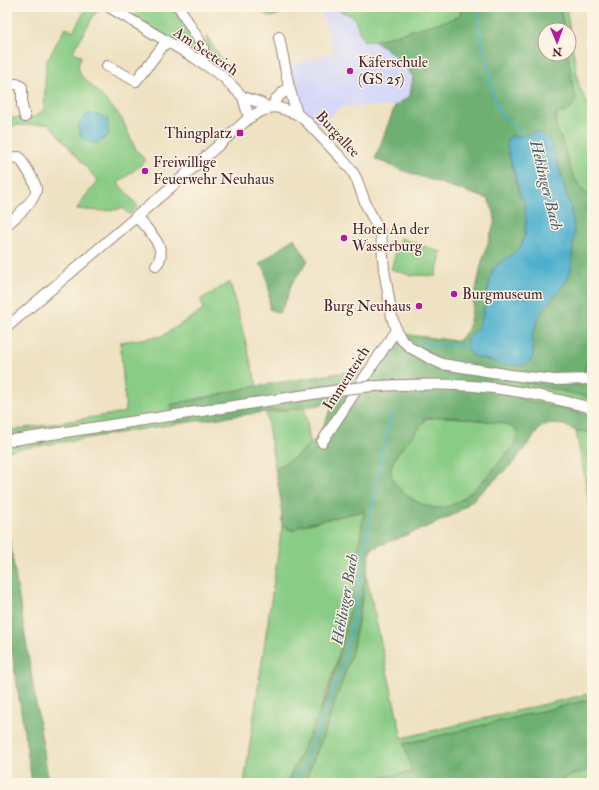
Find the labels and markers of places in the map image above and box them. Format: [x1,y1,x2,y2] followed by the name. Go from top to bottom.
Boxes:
[358,53,428,89] place label: Käferschule (GS 25)
[345,66,355,76] marker: Käferschule (GS 25)
[164,124,232,144] place label: Thingplatz
[235,128,245,138] marker: Thingplatz
[153,153,274,189] place label: Freiwillige Feuerwehr Neuhaus
[140,166,150,176] marker: Freiwillige Feuerwehr Neuhaus
[351,220,430,256] place label: Hotel An der Wasserburg
[339,233,349,243] marker: Hotel An der Wasserburg
[462,285,543,304] place label: Burgmuseum
[449,289,459,299] marker: Burgmuseum
[323,297,411,316] place label: Burg Neuhaus
[414,301,424,311] marker: Burg Neuhaus

